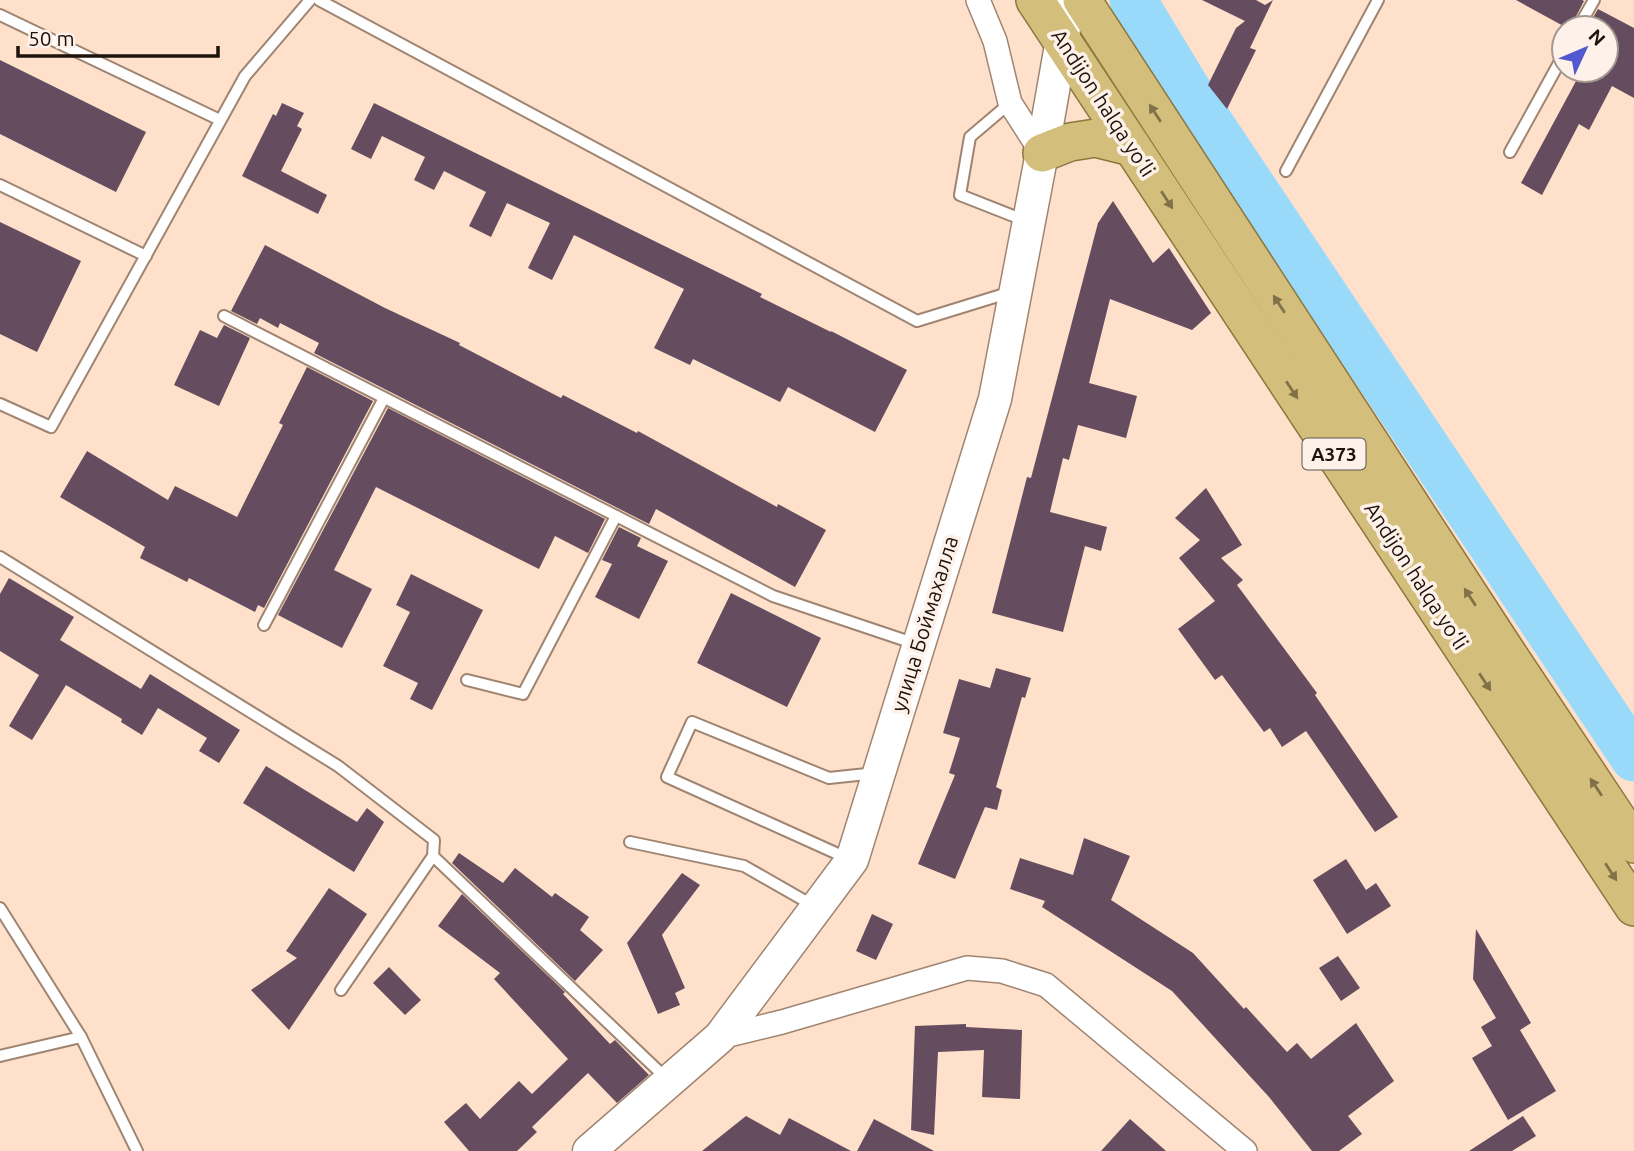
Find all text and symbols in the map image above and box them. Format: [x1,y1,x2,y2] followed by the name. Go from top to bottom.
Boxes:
[18,14,217,58] scale bar
[1550,14,1620,84] north arrow
[1047,24,1160,181] street label: Andijon halqa yo‘li
[1584,24,1610,50] text: N
[28,26,75,50] text: 50 m
[1149,104,1162,123] one-way arrow
[1160,191,1173,210] one-way arrow
[1273,294,1286,314] one-way arrow
[1286,380,1299,400] one-way arrow
[1302,438,1366,470] road number: A373
[1360,497,1473,654] street label: Andijon halqa yo‘li
[886,533,962,715] street label: улица Боймахалла
[1464,587,1477,607] one-way arrow
[1479,672,1492,692] one-way arrow
[1589,778,1603,796] one-way arrow
[1604,863,1618,881] one-way arrow

